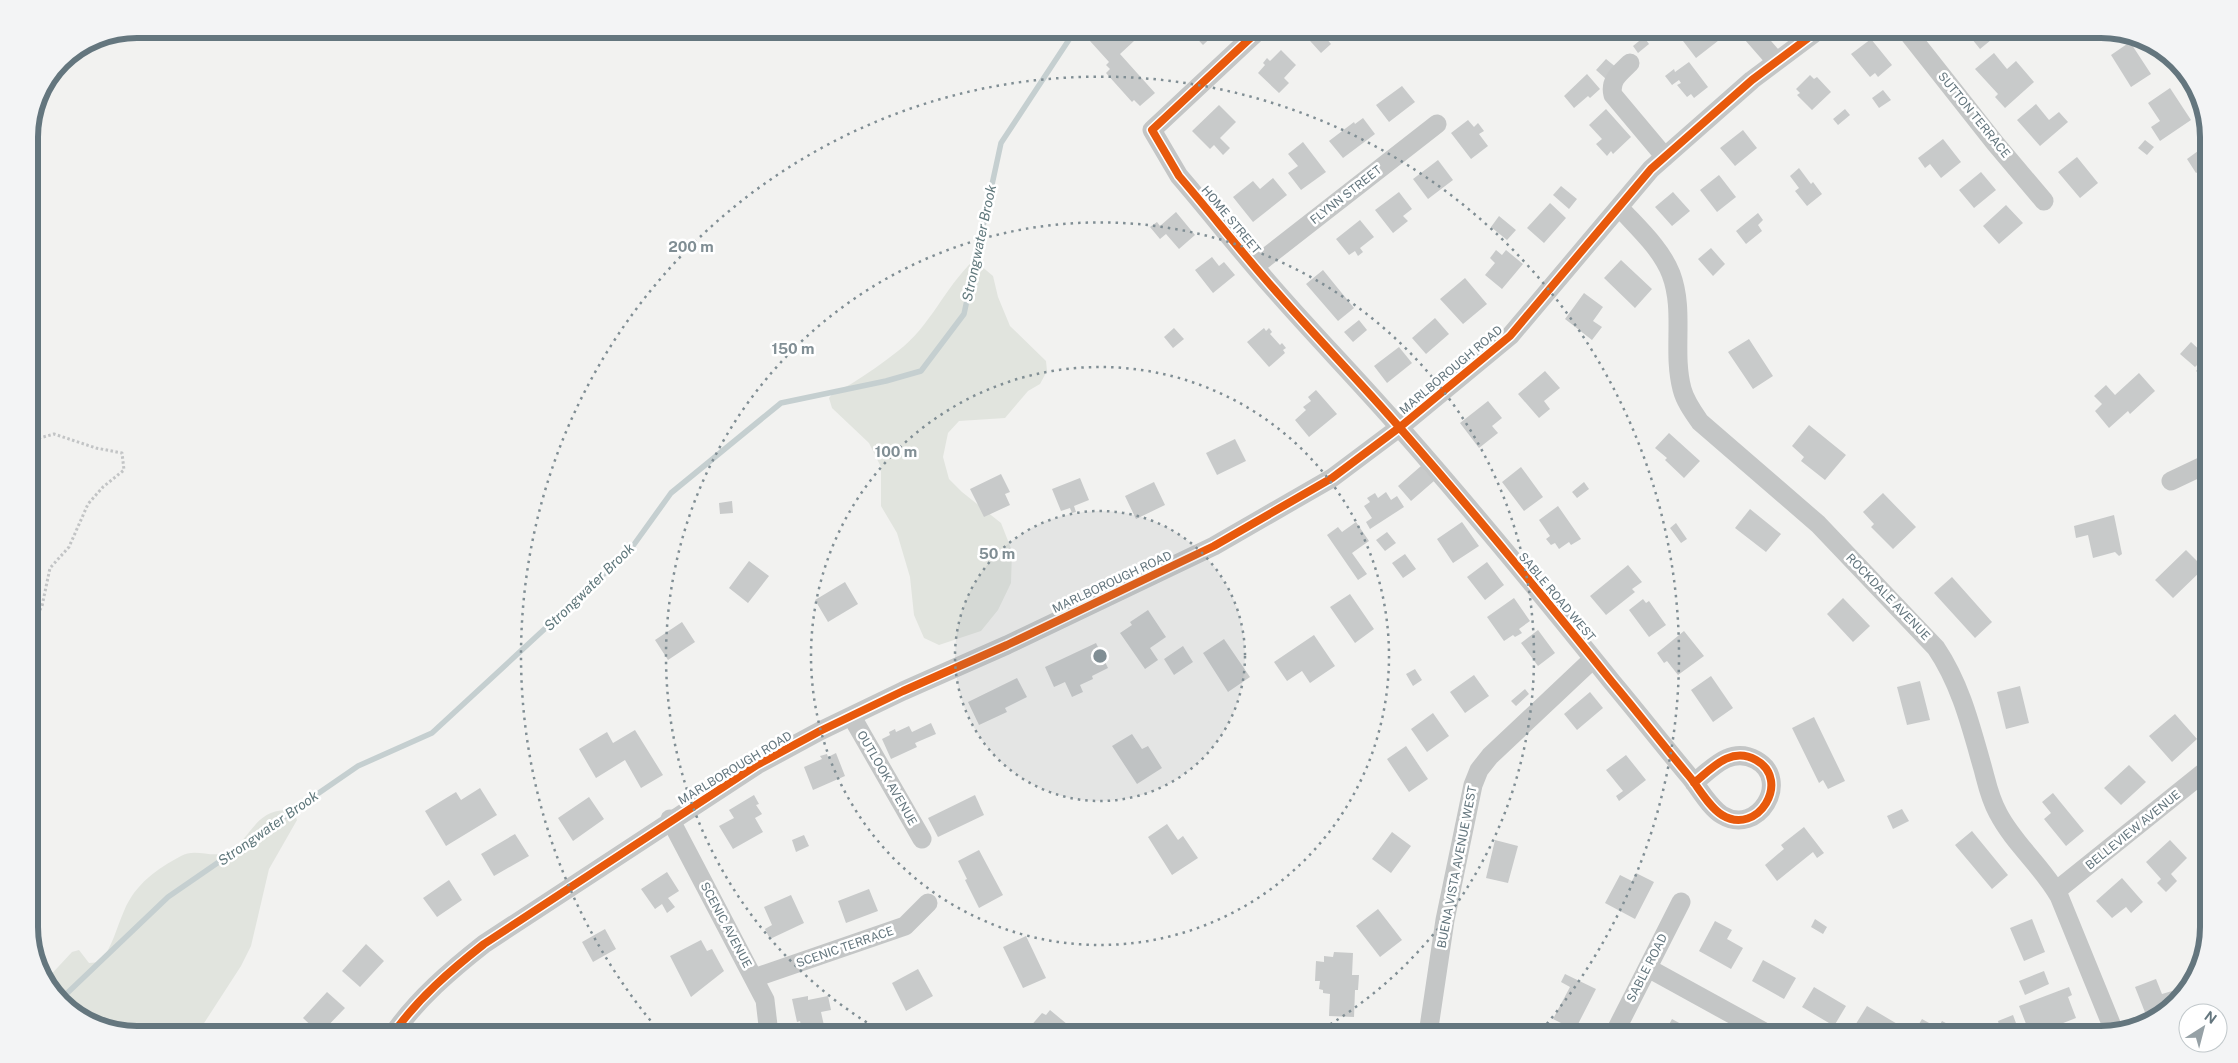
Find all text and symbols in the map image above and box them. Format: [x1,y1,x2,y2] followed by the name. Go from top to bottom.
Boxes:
[1935,69,2013,161] street label: SUTTON TERRACE
[1308,163,1384,227] street label: FLYNN STREET
[959,183,999,303] water label: Strongwater Brook
[1199,183,1263,257] street label: HOME STREET
[668,238,714,255] text: 200 m
[1397,323,1505,417] street label: MARLBOROUGH ROAD
[771,340,815,357] text: 150 m
[875,443,917,460] text: 100 m
[541,540,638,634] water label: Strongwater Brook
[979,545,1015,562] text: 50 m
[1050,548,1174,616] street label: MARLBOROUGH ROAD
[1516,550,1598,644] street label: SABLE ROAD WEST
[1843,551,1933,643] street label: ROCKDALE AVENUE
[1091,647,1109,665] centre of rings
[676,728,794,808] street label: MARLBOROUGH ROAD
[854,728,920,828] street label: OUTLOOK AVENUE
[1434,785,1480,949] street label: BUENA VISTA AVENUE WEST
[215,787,322,869] water label: Strongwater Brook
[2083,787,2183,873] street label: BELLEVIEW AVENUE
[698,880,754,970] street label: SCENIC AVENUE
[794,924,896,970] street label: SCENIC TERRACE
[1624,931,1670,1005] street label: SABLE ROAD
[2178,1003,2228,1053] north arrow
[2202,1008,2220,1027] text: N

